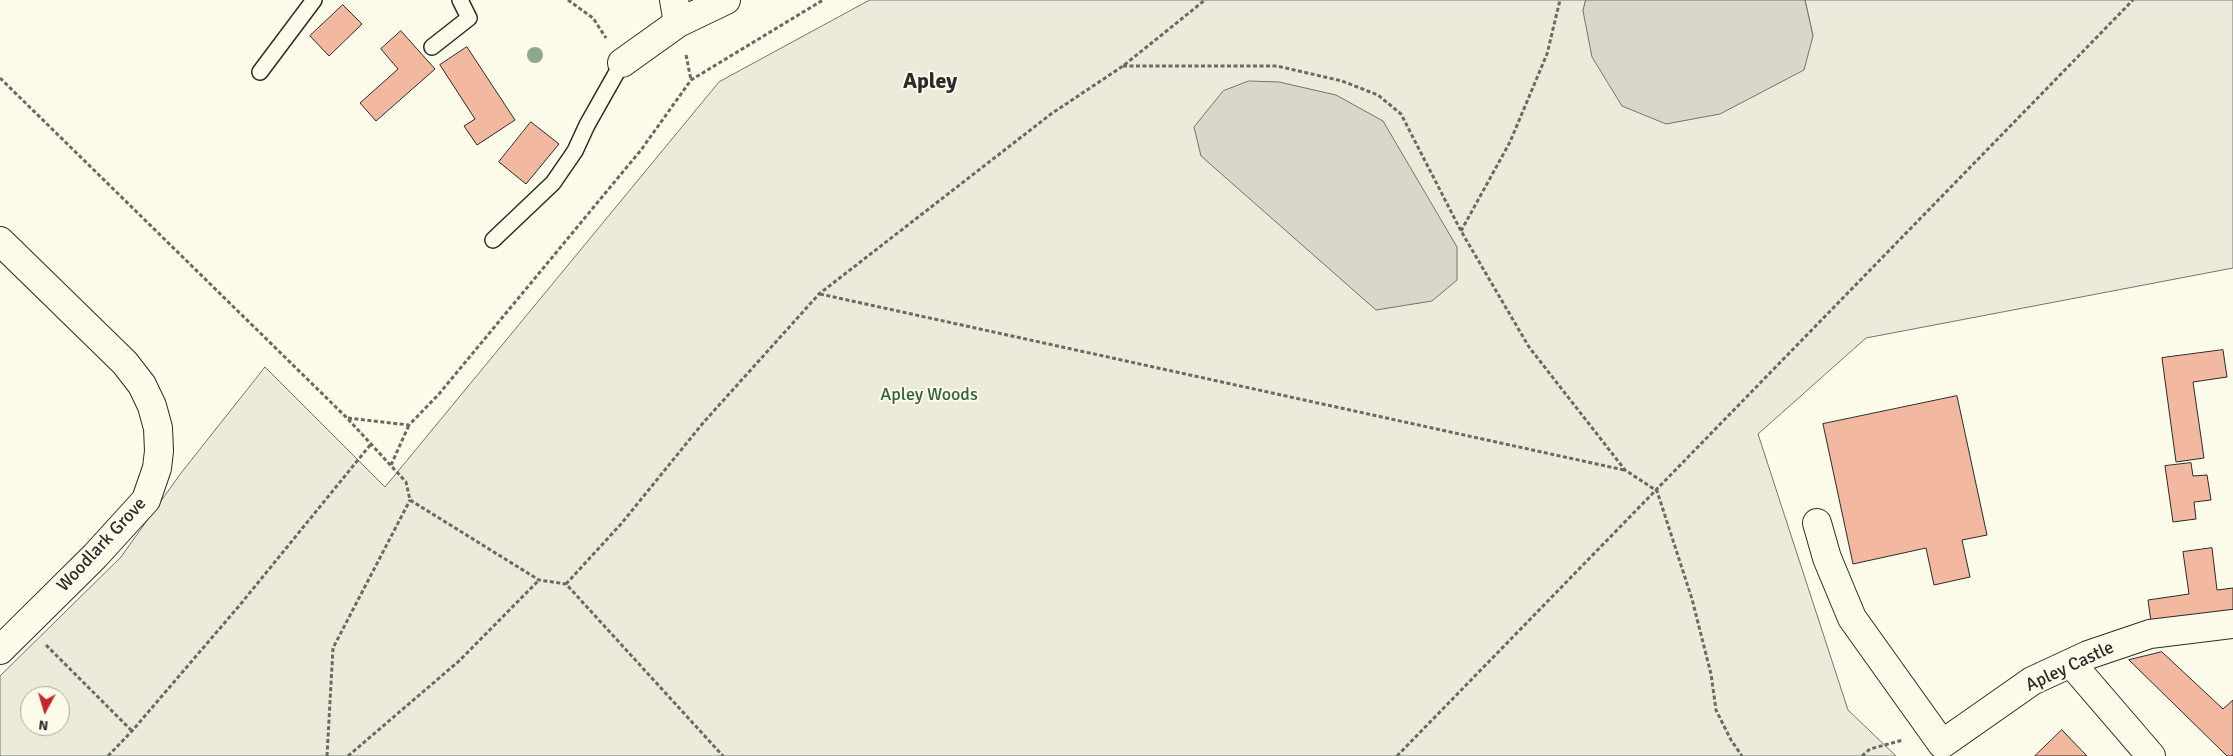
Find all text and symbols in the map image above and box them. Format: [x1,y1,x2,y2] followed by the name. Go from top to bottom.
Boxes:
[903,69,957,95] district label: Apley
[880,384,978,406] park label: Apley Woods
[53,493,151,597] street label: Woodlark Grove
[2022,637,2118,697] street label: Apley Castle
[20,686,70,736] north arrow
[38,716,49,734] text: N

